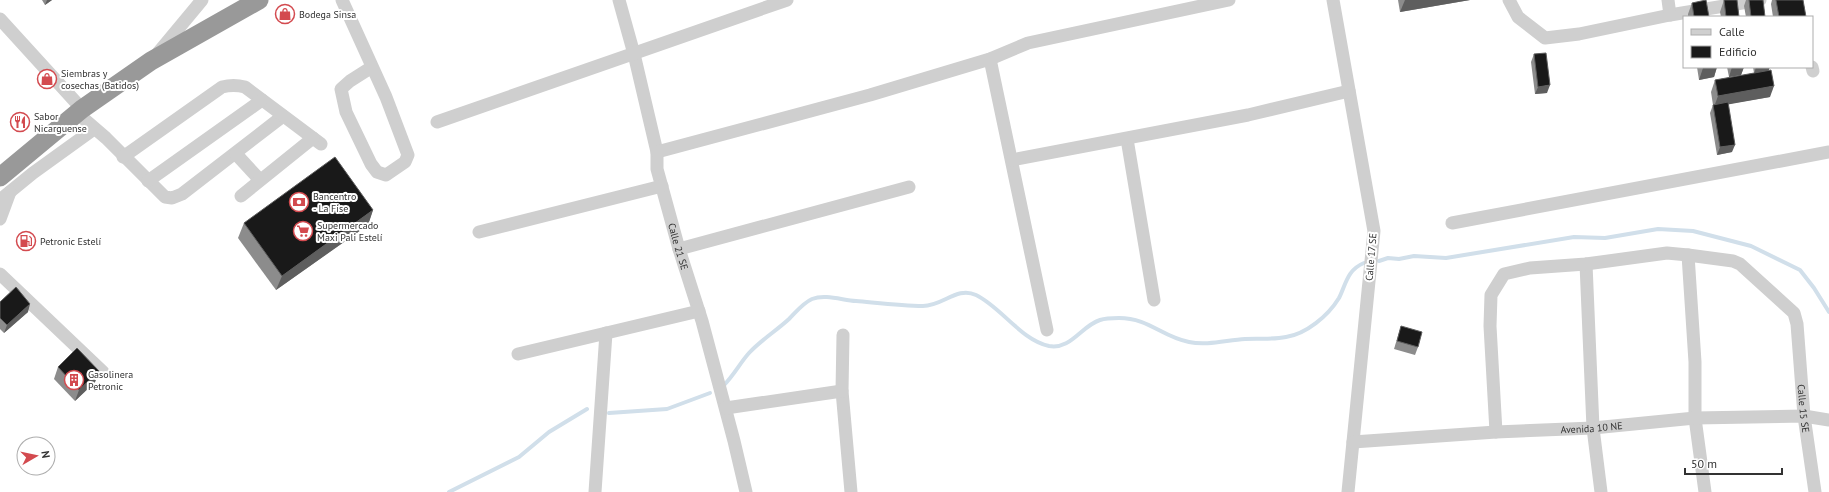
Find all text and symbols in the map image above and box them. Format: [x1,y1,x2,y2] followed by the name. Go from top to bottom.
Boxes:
[274,3,296,25] shop icon: Bodega Sinsa
[299,8,356,21] place label: Bodega Sinsa
[1683,16,1813,68] legend
[1719,24,1745,39] text: Calle
[1719,44,1757,59] text: Edificio
[61,67,139,92] place label: Siembras y cosechas (Batidos)
[36,68,58,90] shop icon: Siembras y cosechas (Batidos)
[34,110,87,135] place label: Sabor Nicarguense
[9,111,31,133] restaurant icon: Sabor Nicarguense
[313,190,356,215] place label: Bancentro - La Fise
[288,191,310,213] bank icon: Bancentro - La Fise
[317,219,383,244] place label: Supermercado Maxi Pali Estelí
[292,220,314,242] supermarket icon: Supermercado Maxi Pali Estelí
[666,221,692,271] street label: Calle 21 SE
[15,230,37,252] fuel station icon: Petronic Estelí
[1362,233,1380,281] street label: Calle 17 SE
[40,235,101,248] place label: Petronic Estelí
[88,368,133,393] place label: Gasolinera Petronic
[63,369,85,391] building icon: Gasolinera Petronic
[1795,384,1813,433] street label: Calle 15 SE
[1560,419,1623,436] street label: Avenida 10 NE
[16,436,56,476] north arrow
[38,450,53,459] text: N
[1685,450,1782,476] scale bar
[1691,456,1717,471] text: 50 m

